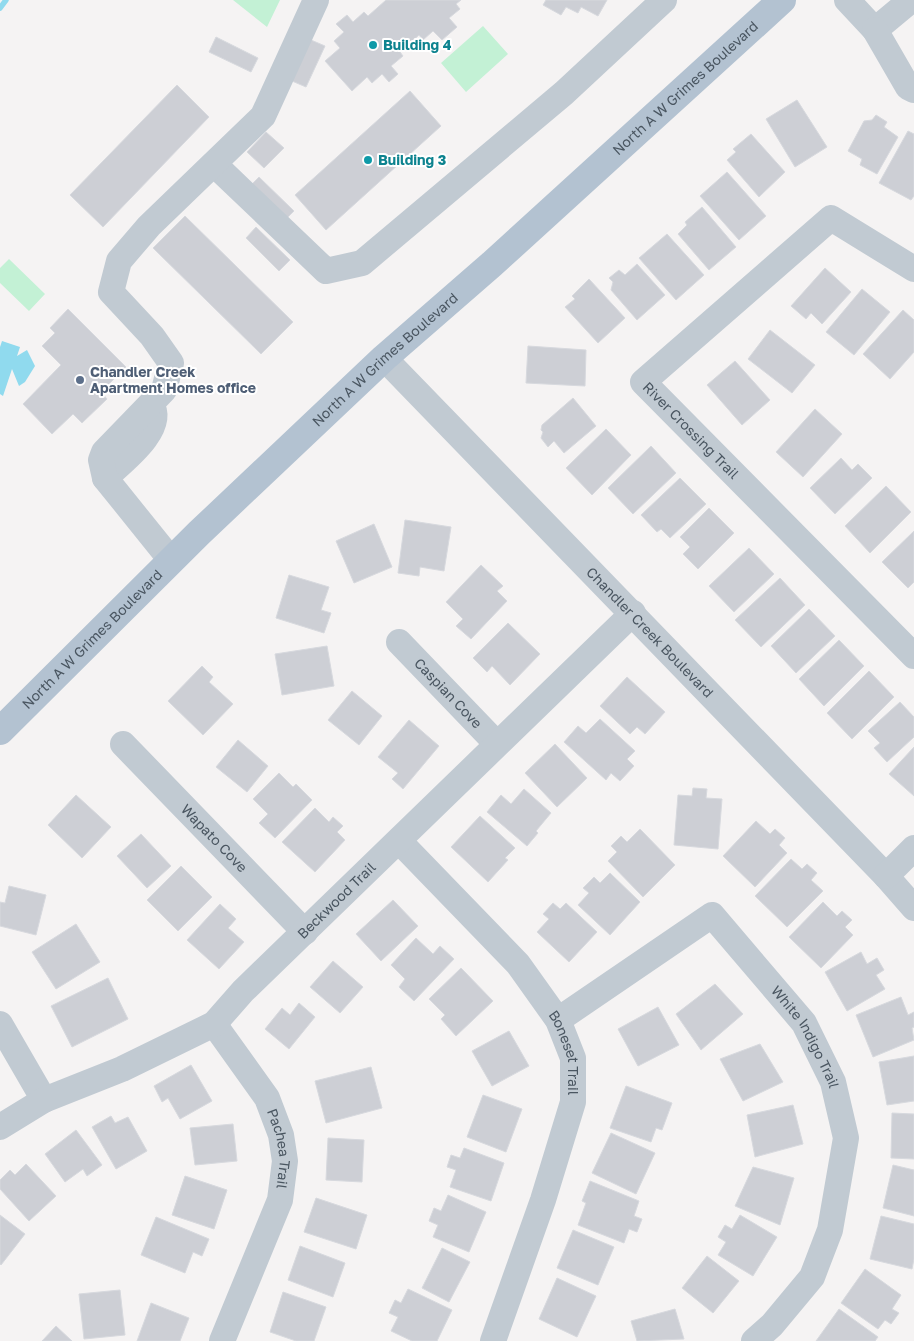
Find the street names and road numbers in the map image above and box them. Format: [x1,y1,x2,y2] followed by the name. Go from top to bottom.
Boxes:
[609,17,761,158] street label: North A W Grimes Boulevard
[308,289,461,430] street label: North A W Grimes Boulevard
[640,378,743,482] street label: River Crossing Trail
[583,563,717,701] street label: Chandler Creek Boulevard
[18,566,165,712] street label: North A W Grimes Boulevard
[411,654,486,731] street label: Caspian Cove
[178,800,251,875] street label: Wapato Cove
[293,858,379,942] street label: Beckwood Trail
[768,982,843,1090] street label: White Indigo Trail
[546,1007,582,1095] street label: Boneset Trail
[264,1106,294,1190] street label: Pachea Trail

